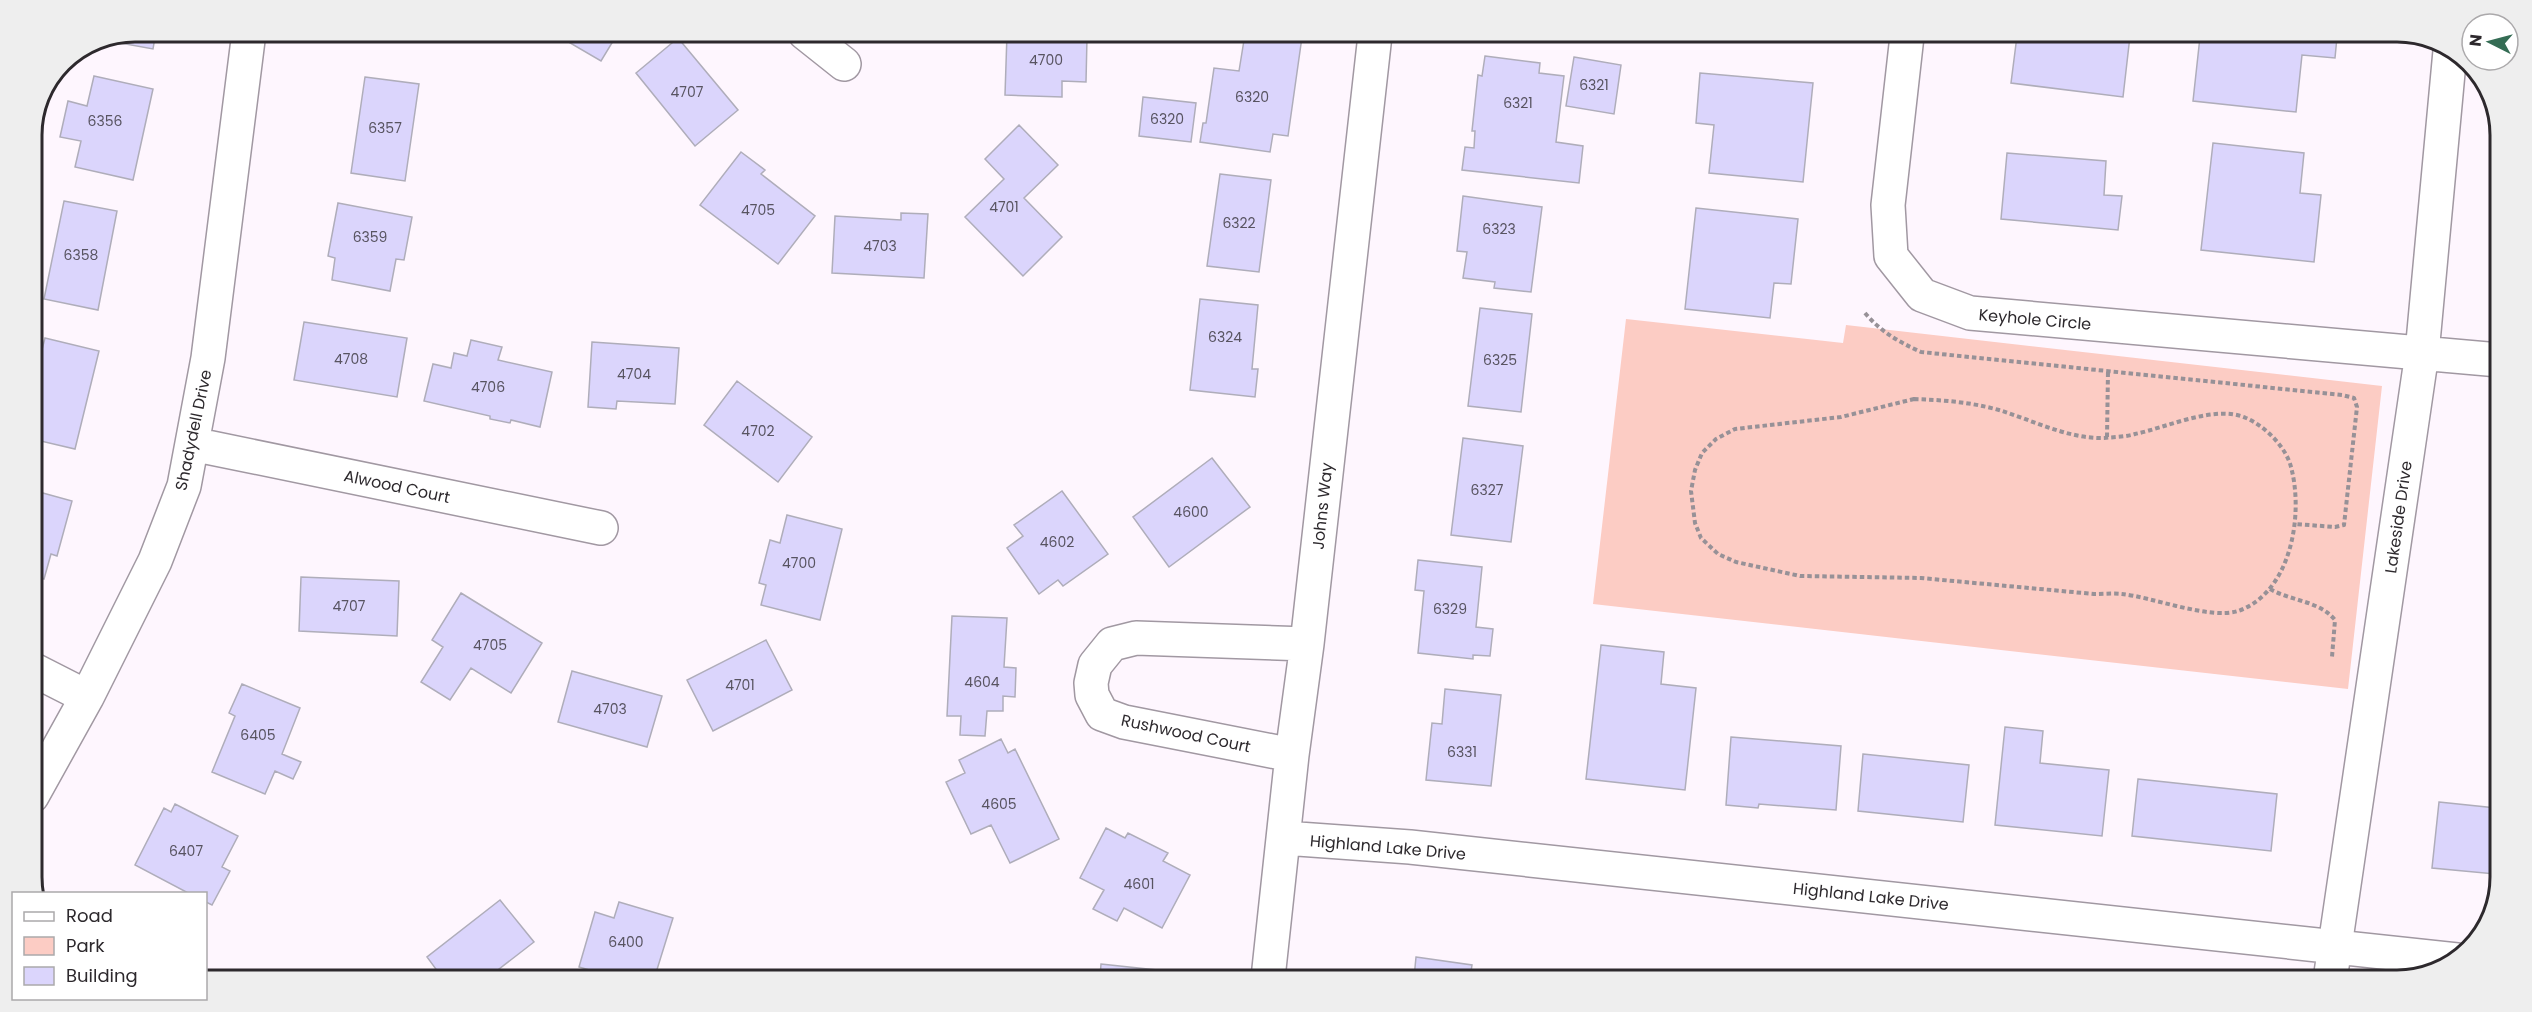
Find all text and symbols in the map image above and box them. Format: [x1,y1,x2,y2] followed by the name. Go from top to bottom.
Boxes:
[2460,12,2520,72] north arrow
[2464,33,2488,48] text: N
[1029,50,1063,70] house number: 4700
[1579,75,1609,95] house number: 6321
[671,82,704,102] house number: 4707
[1235,87,1269,107] house number: 6320
[1503,93,1533,113] house number: 6321
[1150,109,1184,129] house number: 6320
[88,111,123,131] house number: 6356
[368,118,402,138] house number: 6357
[989,197,1019,217] house number: 4701
[741,200,775,220] house number: 4705
[1222,213,1256,233] house number: 6322
[1482,219,1516,239] house number: 6323
[353,227,387,247] house number: 6359
[863,236,897,256] house number: 4703
[64,245,99,265] house number: 6358
[1978,303,2092,336] street label: Keyhole Circle
[1208,327,1242,347] house number: 6324
[334,349,368,369] house number: 4708
[1483,350,1517,370] house number: 6325
[617,364,651,384] house number: 4704
[169,367,218,493] street label: Shadydell Drive
[471,377,505,397] house number: 4706
[741,421,775,441] house number: 4702
[2379,459,2418,575] street label: Lakeside Drive
[1306,461,1338,551] street label: Johns Way
[342,464,452,509] street label: Alwood Court
[1471,480,1504,500] house number: 6327
[1173,502,1209,522] house number: 4600
[1040,532,1074,552] house number: 4602
[782,553,816,573] house number: 4700
[333,596,366,616] house number: 4707
[1433,599,1467,619] house number: 6329
[473,635,507,655] house number: 4705
[964,672,1000,692] house number: 4604
[725,675,755,695] house number: 4701
[593,699,627,719] house number: 4703
[1119,709,1253,758] street label: Rushwood Court
[240,725,276,745] house number: 6405
[1447,742,1477,762] house number: 6331
[981,794,1017,814] house number: 4605
[1309,829,1467,866] street label: Highland Lake Drive
[169,841,203,861] house number: 6407
[1124,874,1154,894] house number: 4601
[1792,877,1950,916] street label: Highland Lake Drive
[12,892,207,1000] legend
[66,903,113,928] text: Road
[608,932,644,952] house number: 6400
[66,933,105,958] text: Park
[66,963,138,988] text: Building

